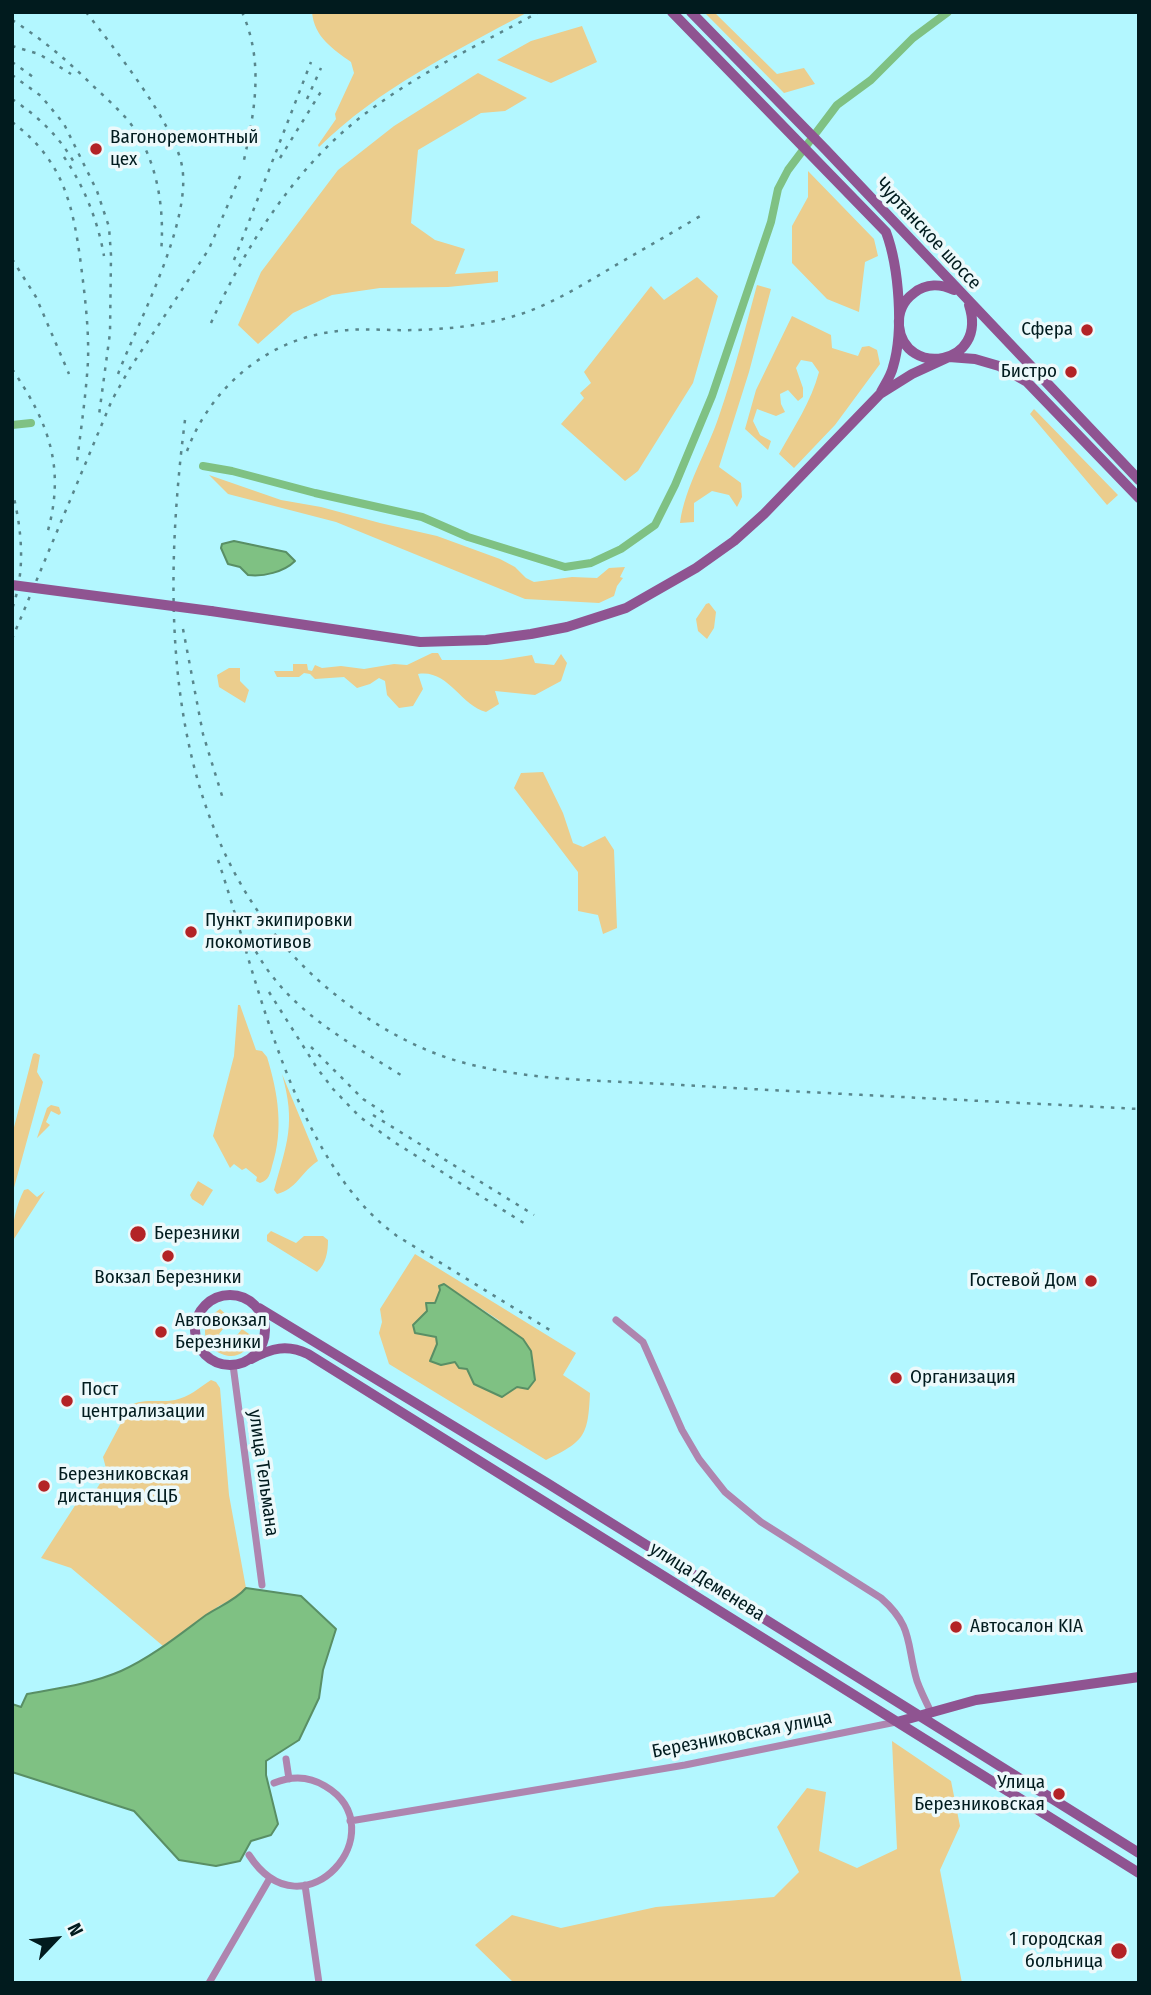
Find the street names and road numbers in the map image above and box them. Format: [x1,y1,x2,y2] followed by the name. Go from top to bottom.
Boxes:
[870,173,986,295] street label: Чуртанское шоссе
[243,1408,283,1538] street label: улица Тельмана
[645,1538,769,1626] street label: улица Деменева
[650,1706,834,1764] street label: Березниковская улица

